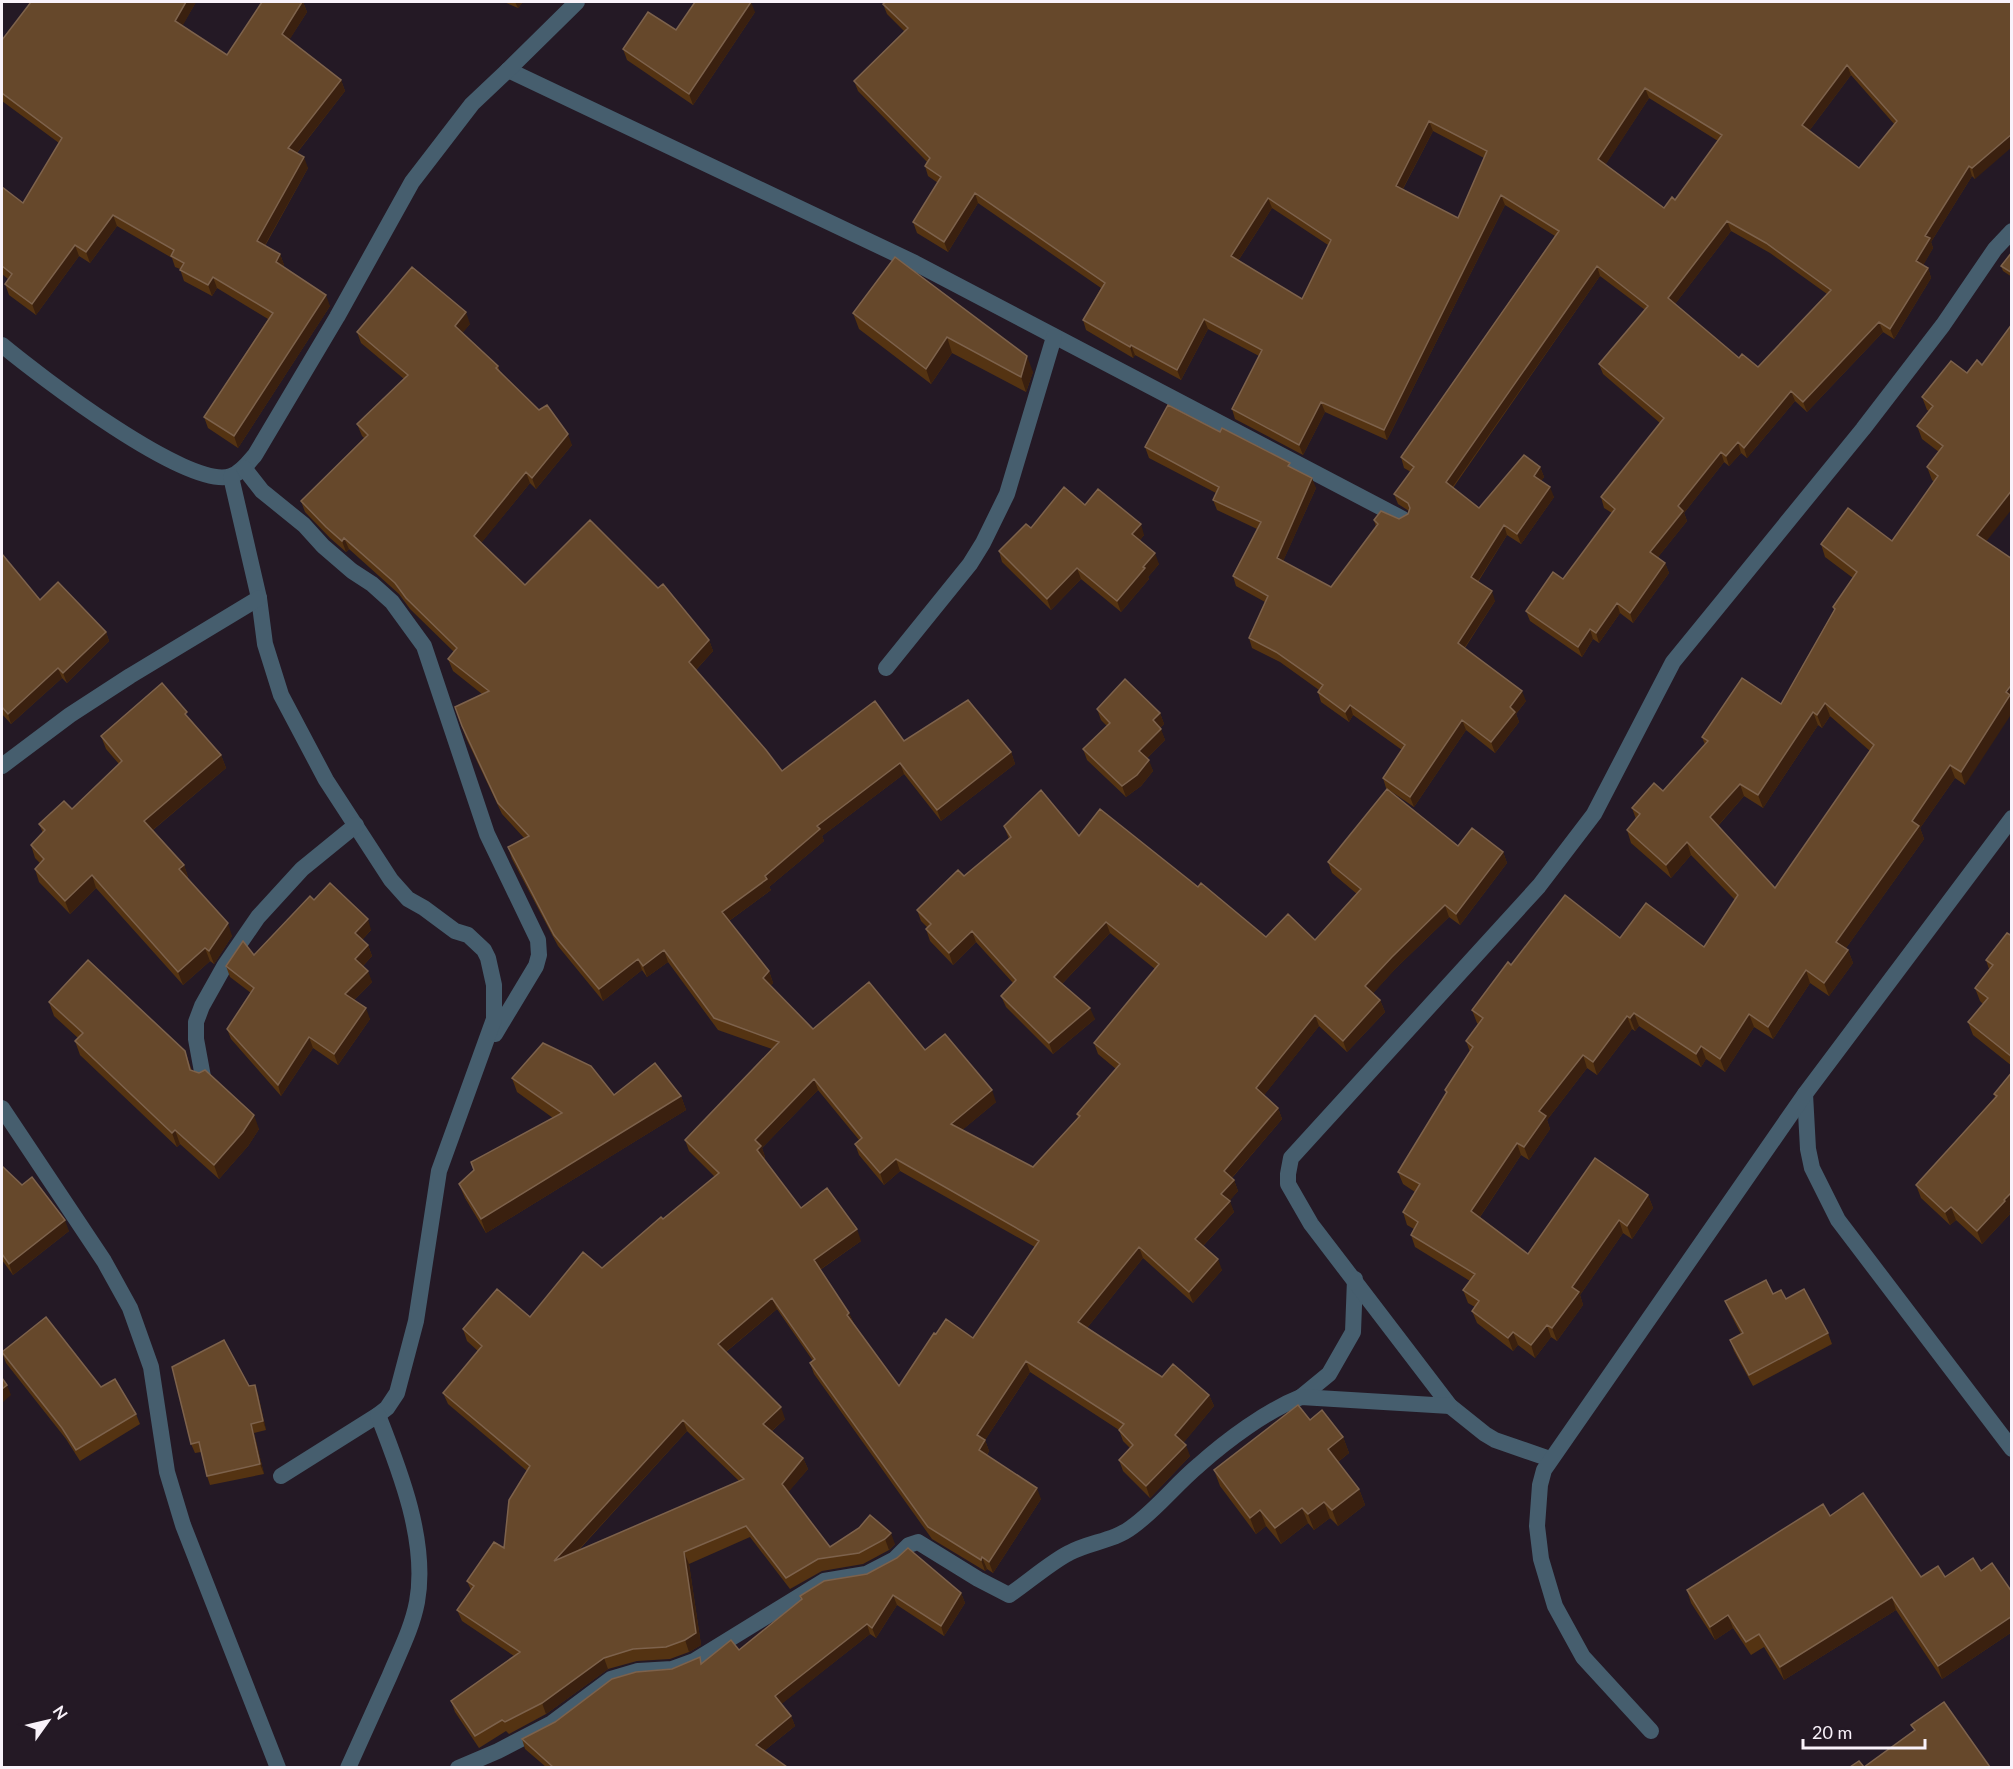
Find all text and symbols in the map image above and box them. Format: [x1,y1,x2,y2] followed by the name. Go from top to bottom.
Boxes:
[18,1691,78,1751] north arrow
[50,1702,72,1723] text: N
[1803,1712,1924,1750] scale bar
[1812,1721,1852,1743] text: 20 m

